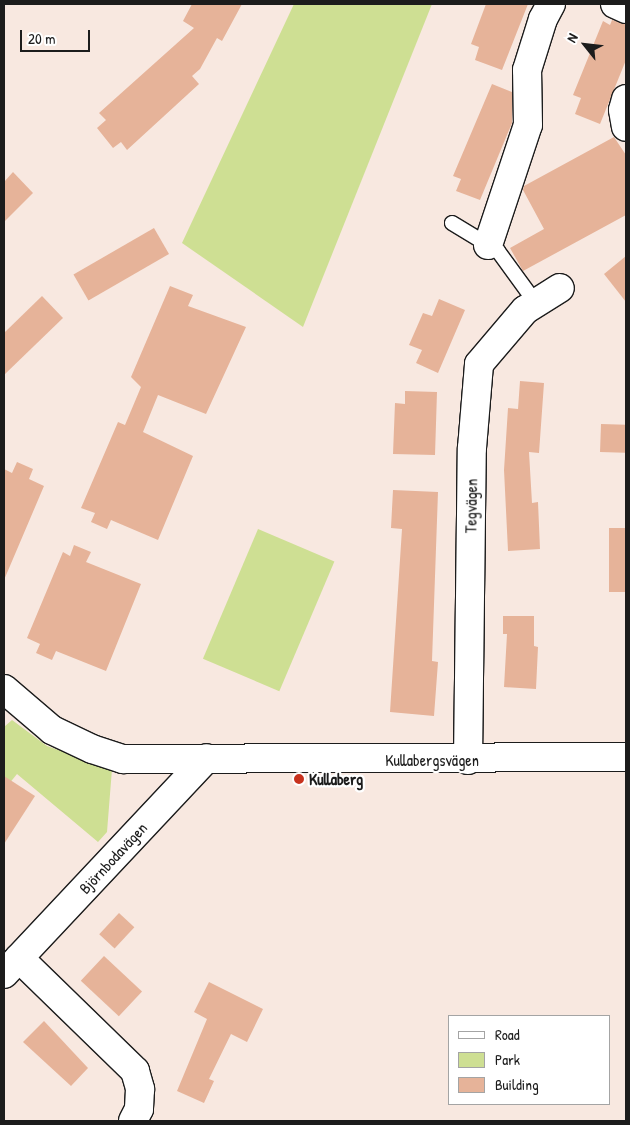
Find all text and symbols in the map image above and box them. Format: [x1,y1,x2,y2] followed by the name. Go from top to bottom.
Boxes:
[22,20,92,52] scale bar
[560,20,610,70] north arrow
[28,28,55,49] text: 20 m
[561,30,582,45] text: N
[461,479,481,533] street label: Tegvägen
[385,750,479,770] street label: Kullabergsvägen
[309,769,363,789] place label: Kullaberg
[293,773,305,785] marker: Kullaberg
[75,818,151,898] street label: Björnbodavägen
[448,1015,610,1105] legend
[495,1024,520,1045] text: Road
[495,1049,520,1070] text: Park
[495,1074,539,1095] text: Building

